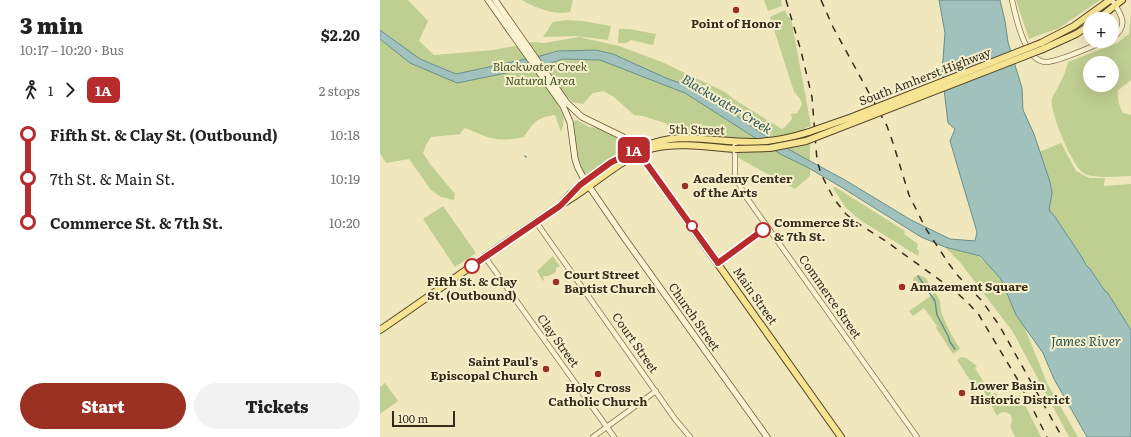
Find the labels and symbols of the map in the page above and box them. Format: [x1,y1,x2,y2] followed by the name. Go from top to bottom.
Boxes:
[731,5,741,15] marker: Point of Honor
[691,14,781,32] place label: Point of Honor
[856,43,993,110] street label: South Amherst Highway
[493,57,588,89] park label: Blackwater Creek Natural Area
[678,69,777,139] water label: Blackwater Creek
[669,120,725,138] street label: 5th Street
[616,137,652,163] line badge: 1A
[693,169,793,201] place label: Academy Center of the Arts
[680,181,690,191] marker: Academy Center of the Arts
[774,213,859,245] place label: Commerce St. & 7th St.
[686,220,698,232] unlabelled marker
[755,222,771,238] marker: Commerce St. & 7th St.
[795,251,867,342] street label: Commerce Street
[464,258,480,274] marker: Fifth St. & Clay St. (Outbound)
[729,263,782,328] street label: Main Street
[564,265,656,297] place label: Court Street Baptist Church
[427,272,518,304] place label: Fifth St. & Clay St. (Outbound)
[551,277,561,287] marker: Court Street Baptist Church
[910,277,1028,295] place label: Amazement Square
[665,279,725,354] street label: Church Street
[897,282,907,292] marker: Amazement Square
[608,308,663,376] street label: Court Street
[533,310,584,371] street label: Clay Street
[1051,331,1121,350] water label: James River
[431,352,538,384] place label: Saint Paul's Episcopal Church
[541,364,551,374] marker: Saint Paul's Episcopal Church
[593,369,603,379] marker: Holy Cross Catholic Church
[970,376,1071,408] place label: Lower Basin Historic District
[548,378,648,410] place label: Holy Cross Catholic Church
[957,388,967,398] marker: Lower Basin Historic District
[392,409,455,428] scale bar

